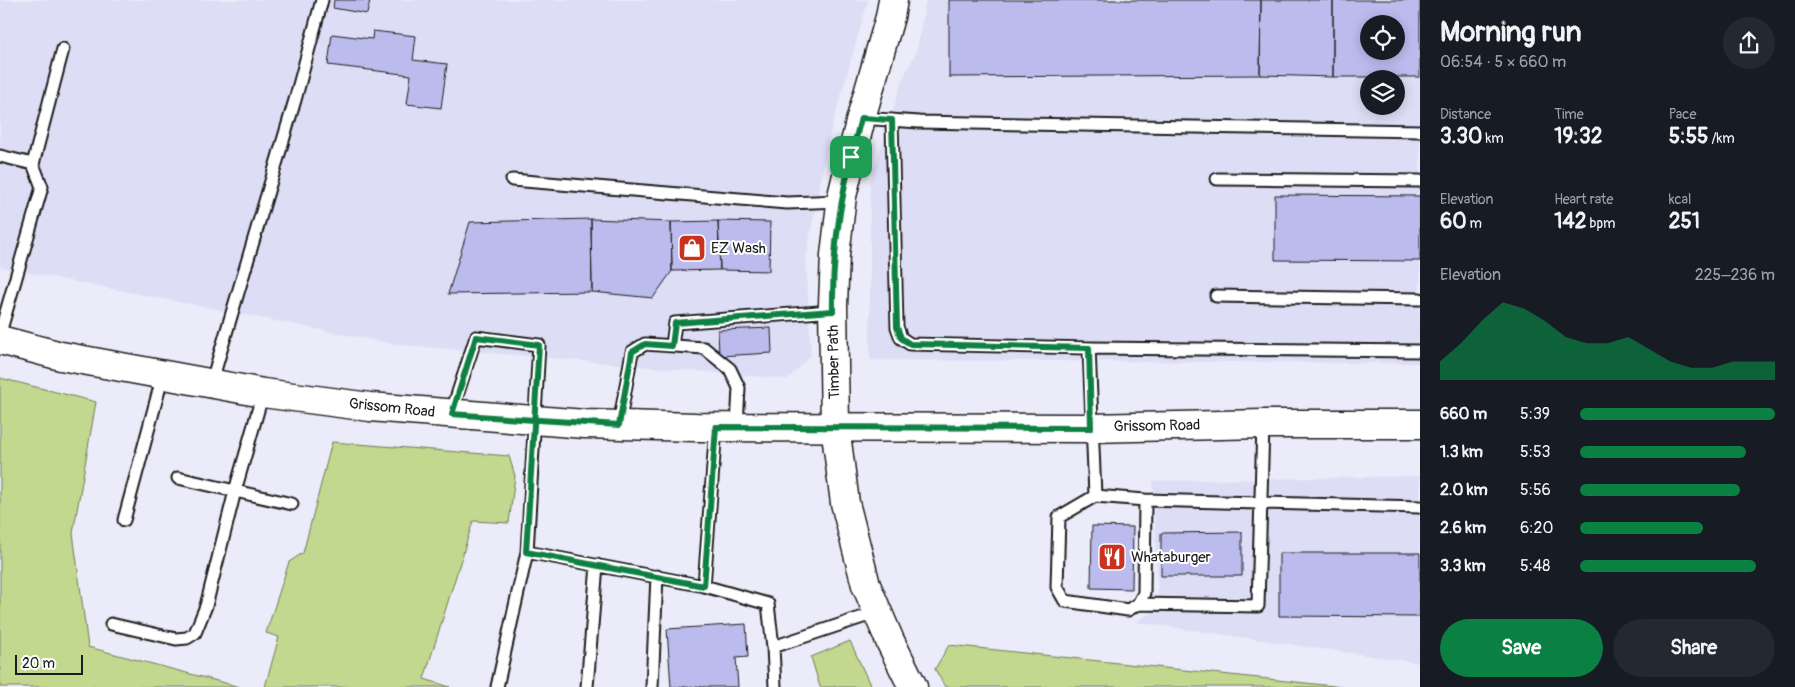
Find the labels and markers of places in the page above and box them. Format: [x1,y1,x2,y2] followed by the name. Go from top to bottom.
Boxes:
[830,136,872,178] pin
[677,233,707,263] shop icon: EZ Wash
[711,239,766,258] place label: EZ Wash
[1097,542,1127,572] restaurant icon: Whataburger
[1131,548,1212,567] place label: Whataburger

